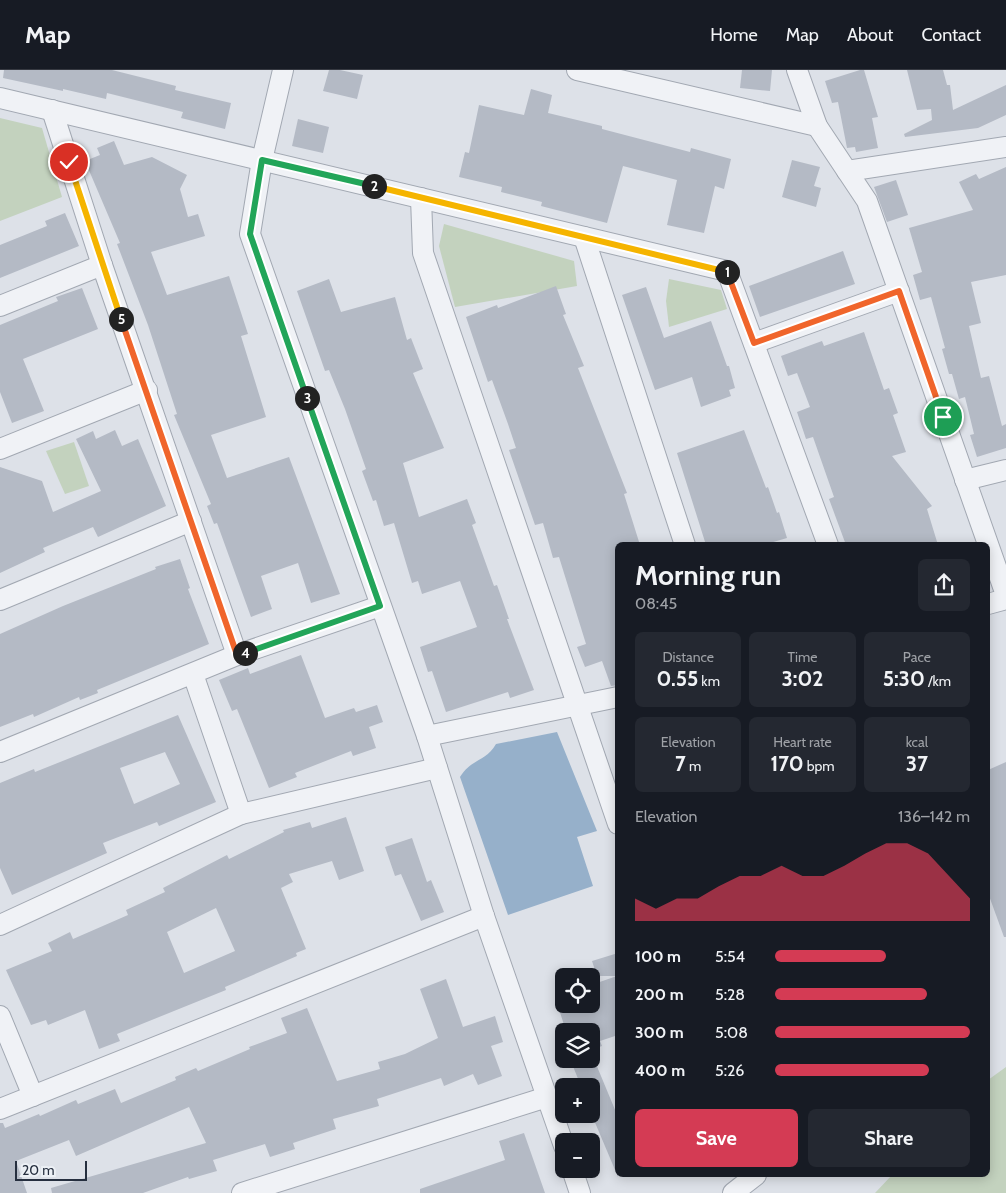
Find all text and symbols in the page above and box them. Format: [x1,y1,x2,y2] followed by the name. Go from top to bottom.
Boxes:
[25,20,71,49] text: Map
[710,24,758,46] text: Home
[786,24,819,46] text: Map
[847,24,893,46] text: About
[921,24,981,46] text: Contact
[48,141,90,183] pin
[55,148,83,176] icon: check
[362,174,386,198] pin: 2
[371,177,378,195] text: 2
[714,260,740,284] pin: 1
[725,263,730,281] text: 1
[108,306,134,332] pin: 5
[118,310,125,328] text: 5
[294,386,320,410] pin: 3
[304,389,311,407] text: 3
[922,396,964,438] pin
[929,403,957,431] icon: arrive
[635,558,781,592] text: Morning run
[918,559,970,611] button: share
[635,594,677,613] text: 08:45
[232,640,258,666] pin: 4
[241,644,250,662] text: 4
[662,648,714,666] text: Distance
[788,648,817,666] text: Time
[903,648,931,666] text: Pace
[656,666,698,691] text: 0.55
[782,666,823,691] text: 3:02
[883,666,925,691] text: 5:30
[698,672,720,690] text: km
[925,672,951,690] text: /km
[661,733,716,751] text: Elevation
[773,733,832,751] text: Heart rate
[906,733,928,751] text: kcal
[675,751,686,776] text: 7
[770,751,804,776] text: 170
[906,751,928,776] text: 37
[686,757,701,775] text: m
[804,757,835,775] text: bpm
[635,807,698,826] text: Elevation
[898,807,970,826] text: 136–142 m
[635,947,681,966] text: 100 m
[715,947,745,966] text: 5:54
[555,968,600,1178] map controls
[555,968,600,1013] button: locate
[635,985,684,1004] text: 200 m
[715,985,745,1004] text: 5:28
[555,1023,600,1068] button: layers
[635,1023,684,1042] text: 300 m
[715,1023,748,1042] text: 5:08
[635,1061,685,1080] text: 400 m
[715,1061,744,1080] text: 5:26
[555,1078,600,1123] button: +
[635,1109,798,1167] button: Save
[808,1109,970,1167] button: Share
[555,1133,600,1178] button: −
[15,1158,88,1181] scale bar
[22,1161,55,1179] text: 20 m

